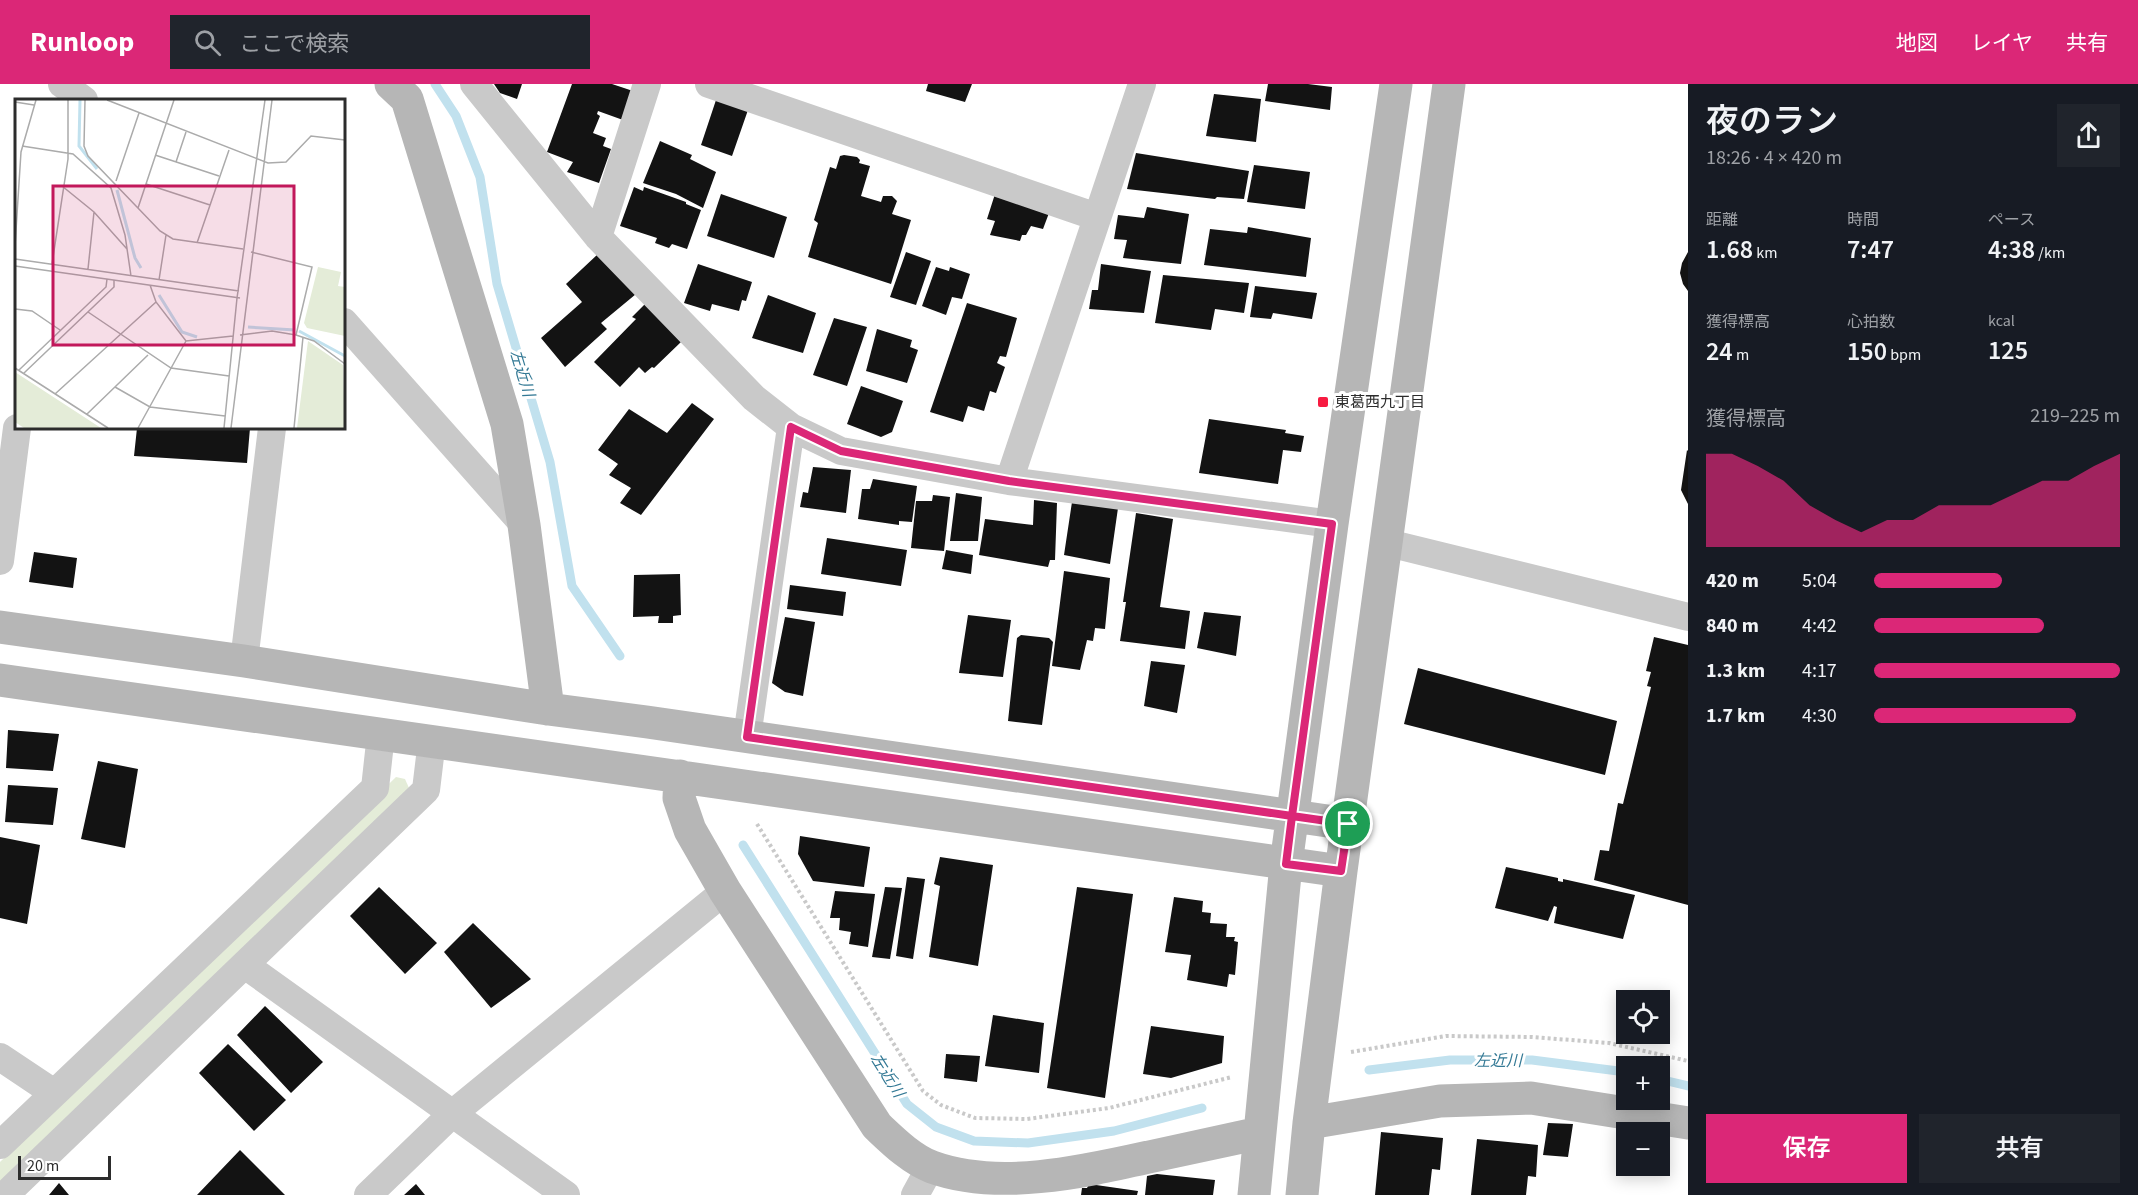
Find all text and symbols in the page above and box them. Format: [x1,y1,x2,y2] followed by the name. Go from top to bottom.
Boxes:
[170,15,590,69] search box
[30,22,134,62] text: Runloop
[191,26,224,59] icon: search
[239,28,349,60] text: ここで検索
[1896,28,1938,58] text: 地図
[1971,28,2033,58] text: レイヤ
[2066,28,2108,58] text: 共有
[1706,98,1838,145] text: 夜のラン
[15,99,345,429] inset map
[2057,104,2120,167] button: share
[1706,144,1842,172] text: 18:26 · 4 × 420 m
[1706,209,1738,231] text: 距離
[1847,209,1879,231] text: 時間
[1988,209,2035,231] text: ペース
[1706,231,1753,268] text: 1.68
[1847,231,1894,268] text: 7:47
[1988,231,2035,268] text: 4:38
[1753,242,1778,264] text: km
[2035,242,2065,264] text: /km
[1988,310,2015,332] text: kcal
[1706,311,1770,333] text: 獲得標高
[1847,311,1895,333] text: 心拍数
[1988,332,2028,369] text: 125
[1706,333,1733,370] text: 24
[1847,333,1887,370] text: 150
[1733,344,1749,366] text: m
[1887,344,1921,366] text: bpm
[505,347,540,401] water label: 左近川
[1335,392,1425,413] place label: 東葛西九丁目
[1316,395,1330,409] marker: 東葛西九丁目
[2030,402,2120,430] text: 219–225 m
[1706,405,1786,433] text: 獲得標高
[1706,567,1759,595] text: 420 m
[1802,567,1837,595] text: 5:04
[1706,612,1759,640] text: 840 m
[1802,612,1837,640] text: 4:42
[1706,657,1765,685] text: 1.3 km
[1802,657,1837,685] text: 4:17
[1706,702,1765,730] text: 1.7 km
[1802,702,1837,730] text: 4:30
[1322,798,1373,849] pin
[1331,807,1364,840] icon: arrive
[1616,990,1670,1176] map controls
[1616,990,1670,1044] button: locate
[865,1049,910,1103] water label: 左近川
[1474,1050,1524,1072] water label: 左近川
[1616,1056,1670,1110] button: +
[1706,1114,1907,1183] button: 保存
[1919,1114,2120,1183] button: 共有
[1616,1122,1670,1176] button: −
[18,1153,111,1180] scale bar
[27,1155,59,1177] text: 20 m

